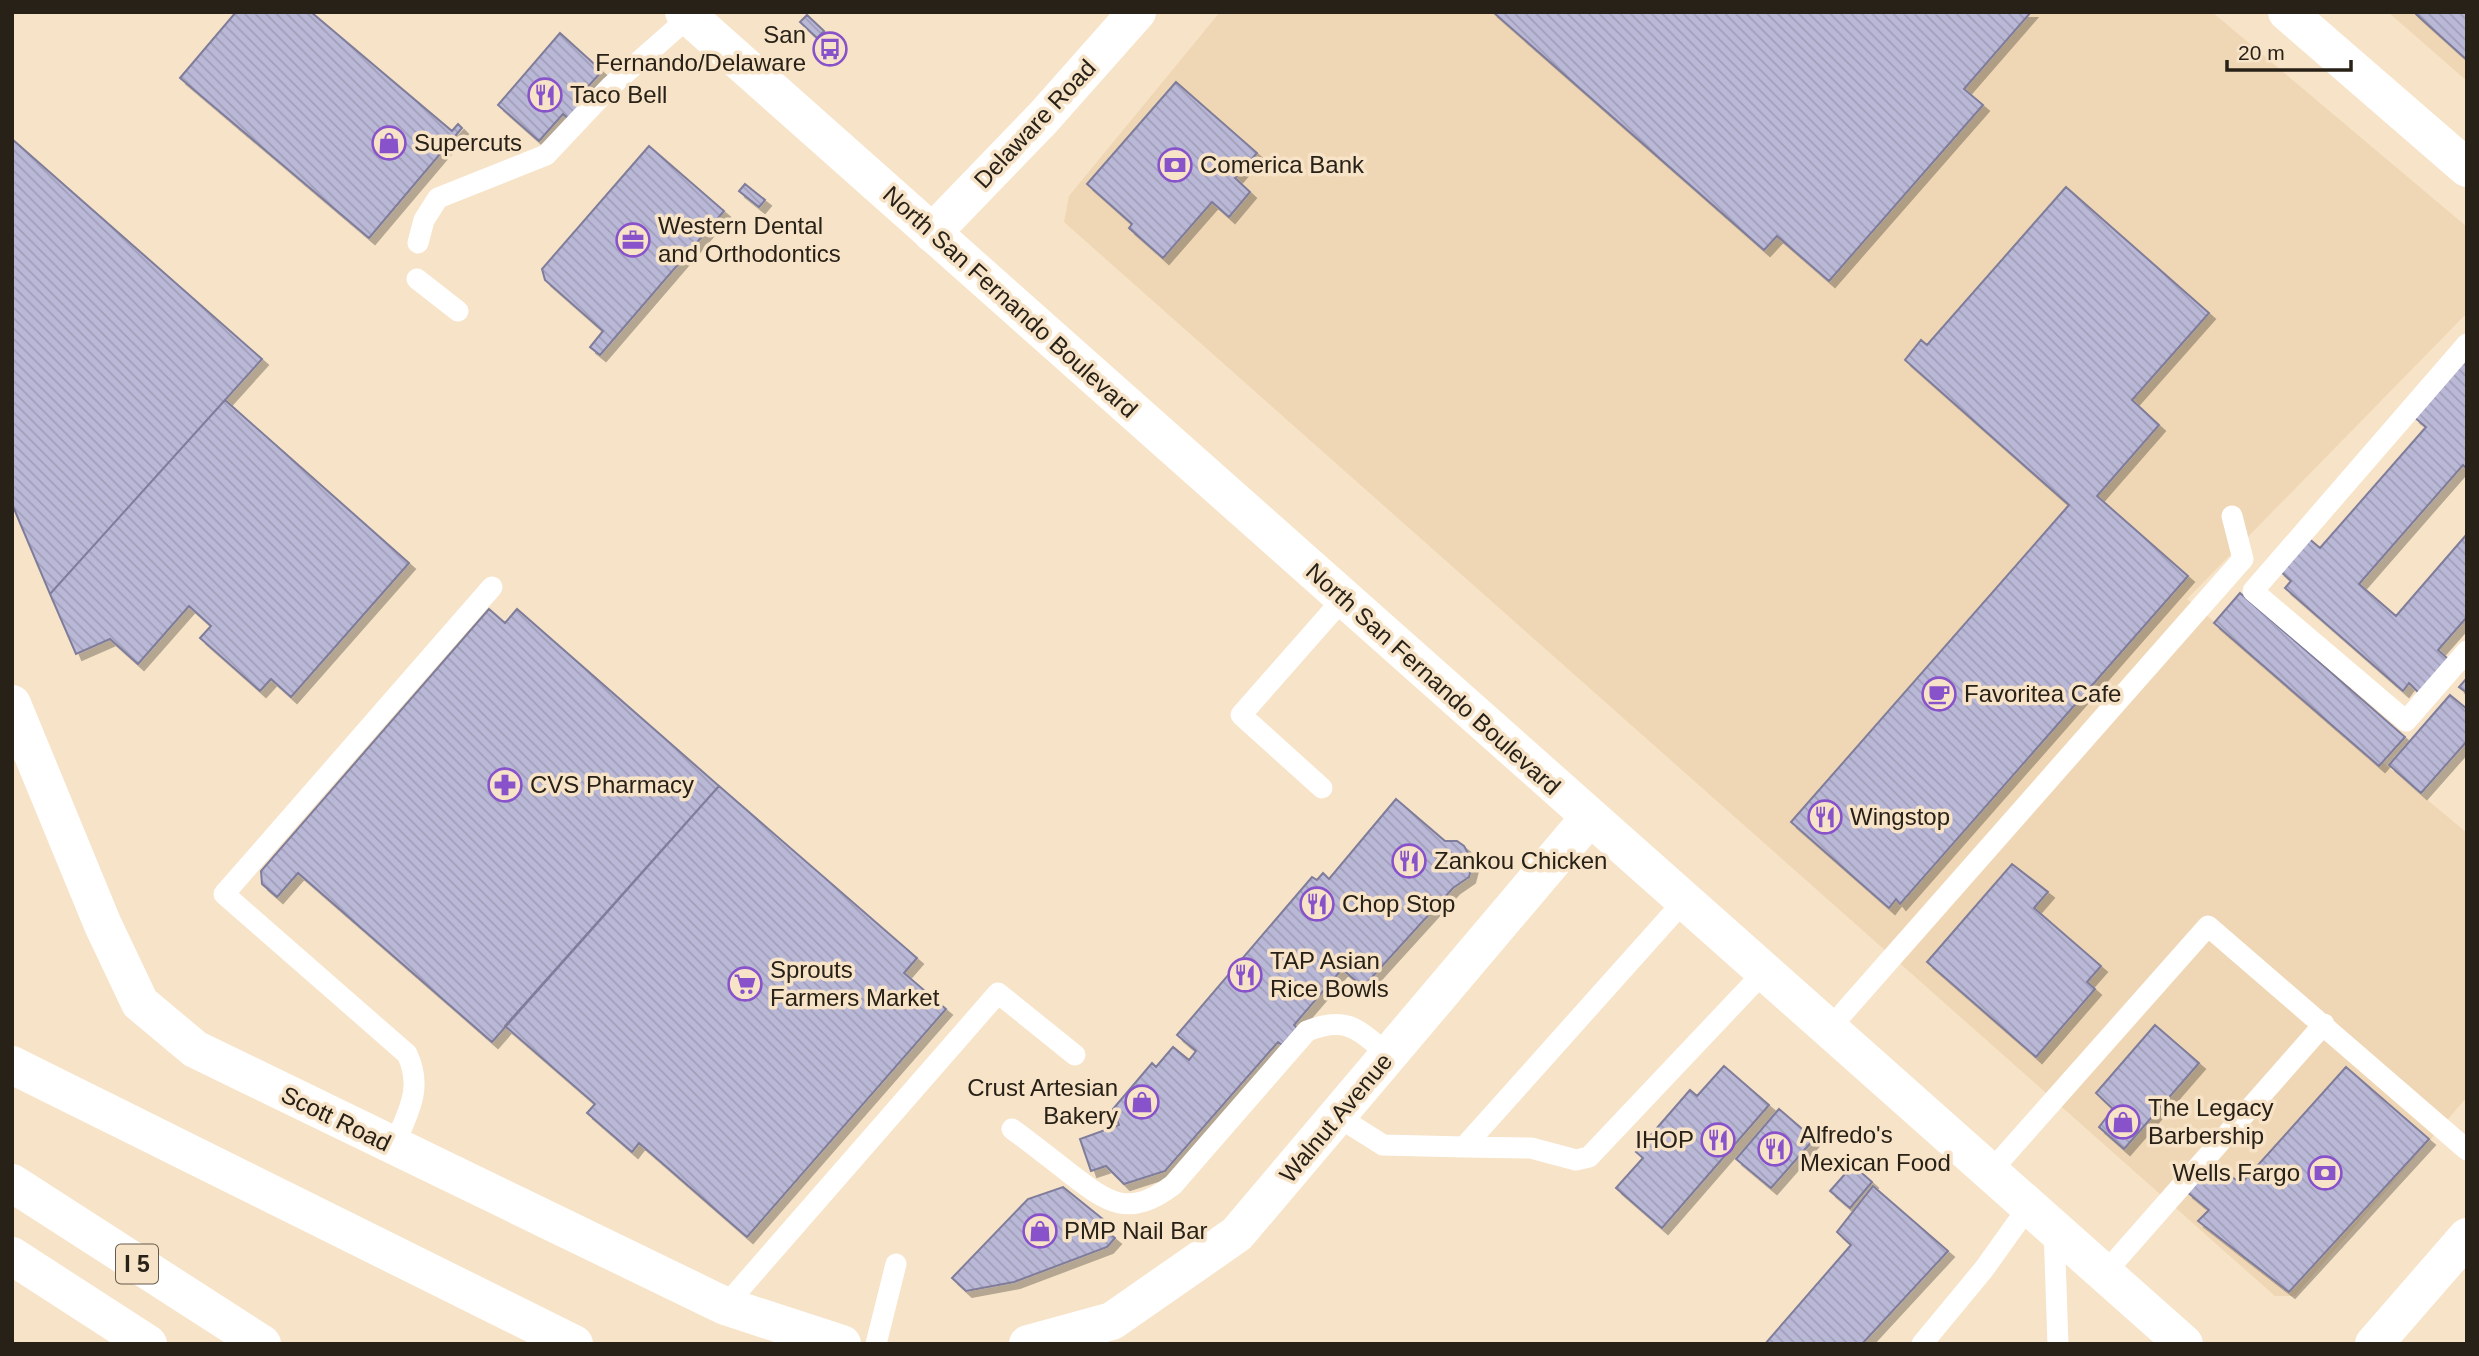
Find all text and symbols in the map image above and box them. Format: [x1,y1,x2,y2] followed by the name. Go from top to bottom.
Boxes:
[595,21,806,76] place label: San Fernando/Delaware
[2227,28,2351,72] scale bar
[811,30,849,68] bus stop icon: San Fernando/Delaware
[2238,41,2285,64] text: 20 m
[968,54,1101,193] street label: Delaware Road
[526,76,564,114] restaurant icon: Taco Bell
[570,81,667,108] place label: Taco Bell
[370,124,408,162] shop icon: Supercuts
[414,129,522,156] place label: Supercuts
[1156,146,1194,184] bank icon: Comerica Bank
[1200,151,1365,178] place label: Comerica Bank
[878,180,1143,423] street label: North San Fernando Boulevard
[658,212,841,267] place label: Western Dental and Orthodontics
[614,221,652,259] office icon: Western Dental and Orthodontics
[1301,557,1566,800] street label: North San Fernando Boulevard
[1920,675,1958,713] cafe icon: Favoritea Cafe
[1964,680,2121,707] place label: Favoritea Cafe
[486,766,524,804] pharmacy icon: CVS Pharmacy
[530,771,694,798] place label: CVS Pharmacy
[1806,798,1844,836] restaurant icon: Wingstop
[1850,803,1950,830] place label: Wingstop
[1390,842,1428,880] restaurant icon: Zankou Chicken
[1434,847,1607,874] place label: Zankou Chicken
[1298,885,1336,923] restaurant icon: Chop Stop
[1342,890,1455,917] place label: Chop Stop
[1270,947,1389,1002] place label: TAP Asian Rice Bowls
[770,956,940,1011] place label: Sprouts Farmers Market
[1226,956,1264,994] restaurant icon: TAP Asian Rice Bowls
[726,965,764,1003] supermarket icon: Sprouts Farmers Market
[1274,1048,1397,1188] street label: Walnut Avenue
[967,1074,1118,1129] place label: Crust Artesian Bakery
[277,1080,395,1157] street label: Scott Road
[1123,1083,1161,1121] shop icon: Crust Artesian Bakery
[2148,1094,2273,1149] place label: The Legacy Barbership
[2104,1103,2142,1141] shop icon: The Legacy Barbership
[1699,1121,1737,1159] restaurant icon: IHOP
[1800,1121,1951,1176] place label: Alfredo's Mexican Food
[1635,1126,1694,1153] place label: IHOP
[1756,1130,1794,1168] restaurant icon: Alfredo's Mexican Food
[2306,1154,2344,1192] bank icon: Wells Fargo
[2172,1159,2300,1186] place label: Wells Fargo
[1021,1212,1059,1250] shop icon: PMP Nail Bar
[1064,1217,1208,1244] place label: PMP Nail Bar
[116,1245,158,1284] road number: I 5

